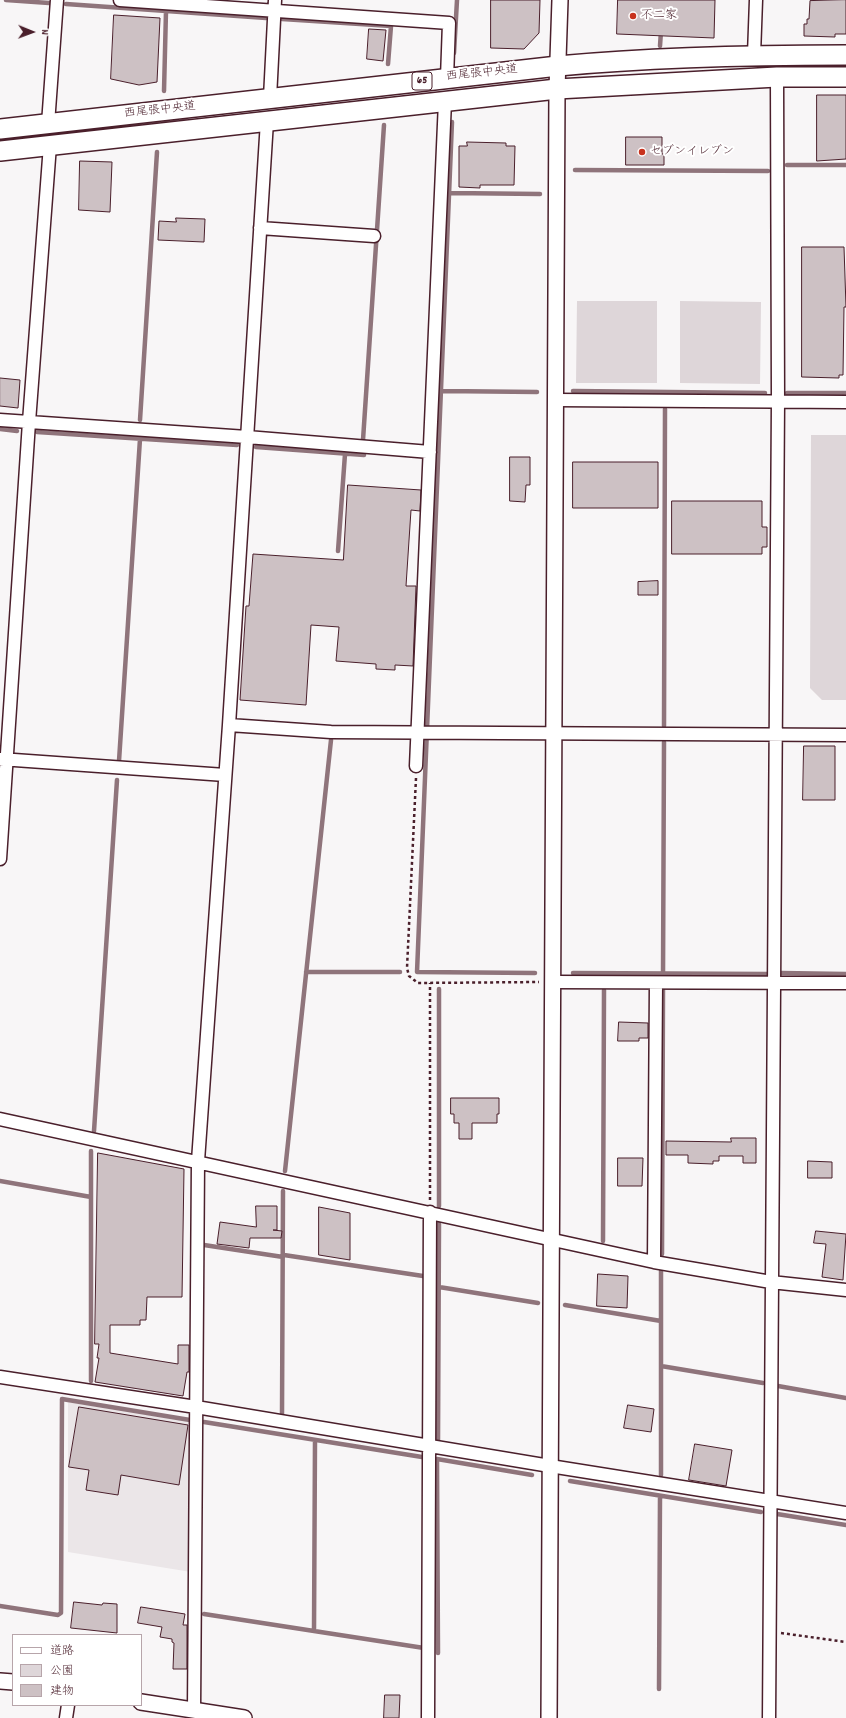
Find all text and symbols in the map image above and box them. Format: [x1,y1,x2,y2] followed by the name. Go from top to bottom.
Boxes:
[641,9,677,23] place label: 不二家
[628,11,638,21] marker: 不二家
[12,12,52,52] north arrow
[36,29,52,35] text: N
[445,63,519,85] street label: 西尾張中央道
[412,72,432,90] road number: 65
[123,100,197,122] street label: 西尾張中央道
[650,145,734,159] place label: セブンイレブン
[637,147,647,157] marker: セブンイレブン
[12,1634,142,1706] legend
[50,1643,74,1660] text: 道路
[50,1663,74,1680] text: 公園
[50,1683,74,1700] text: 建物

